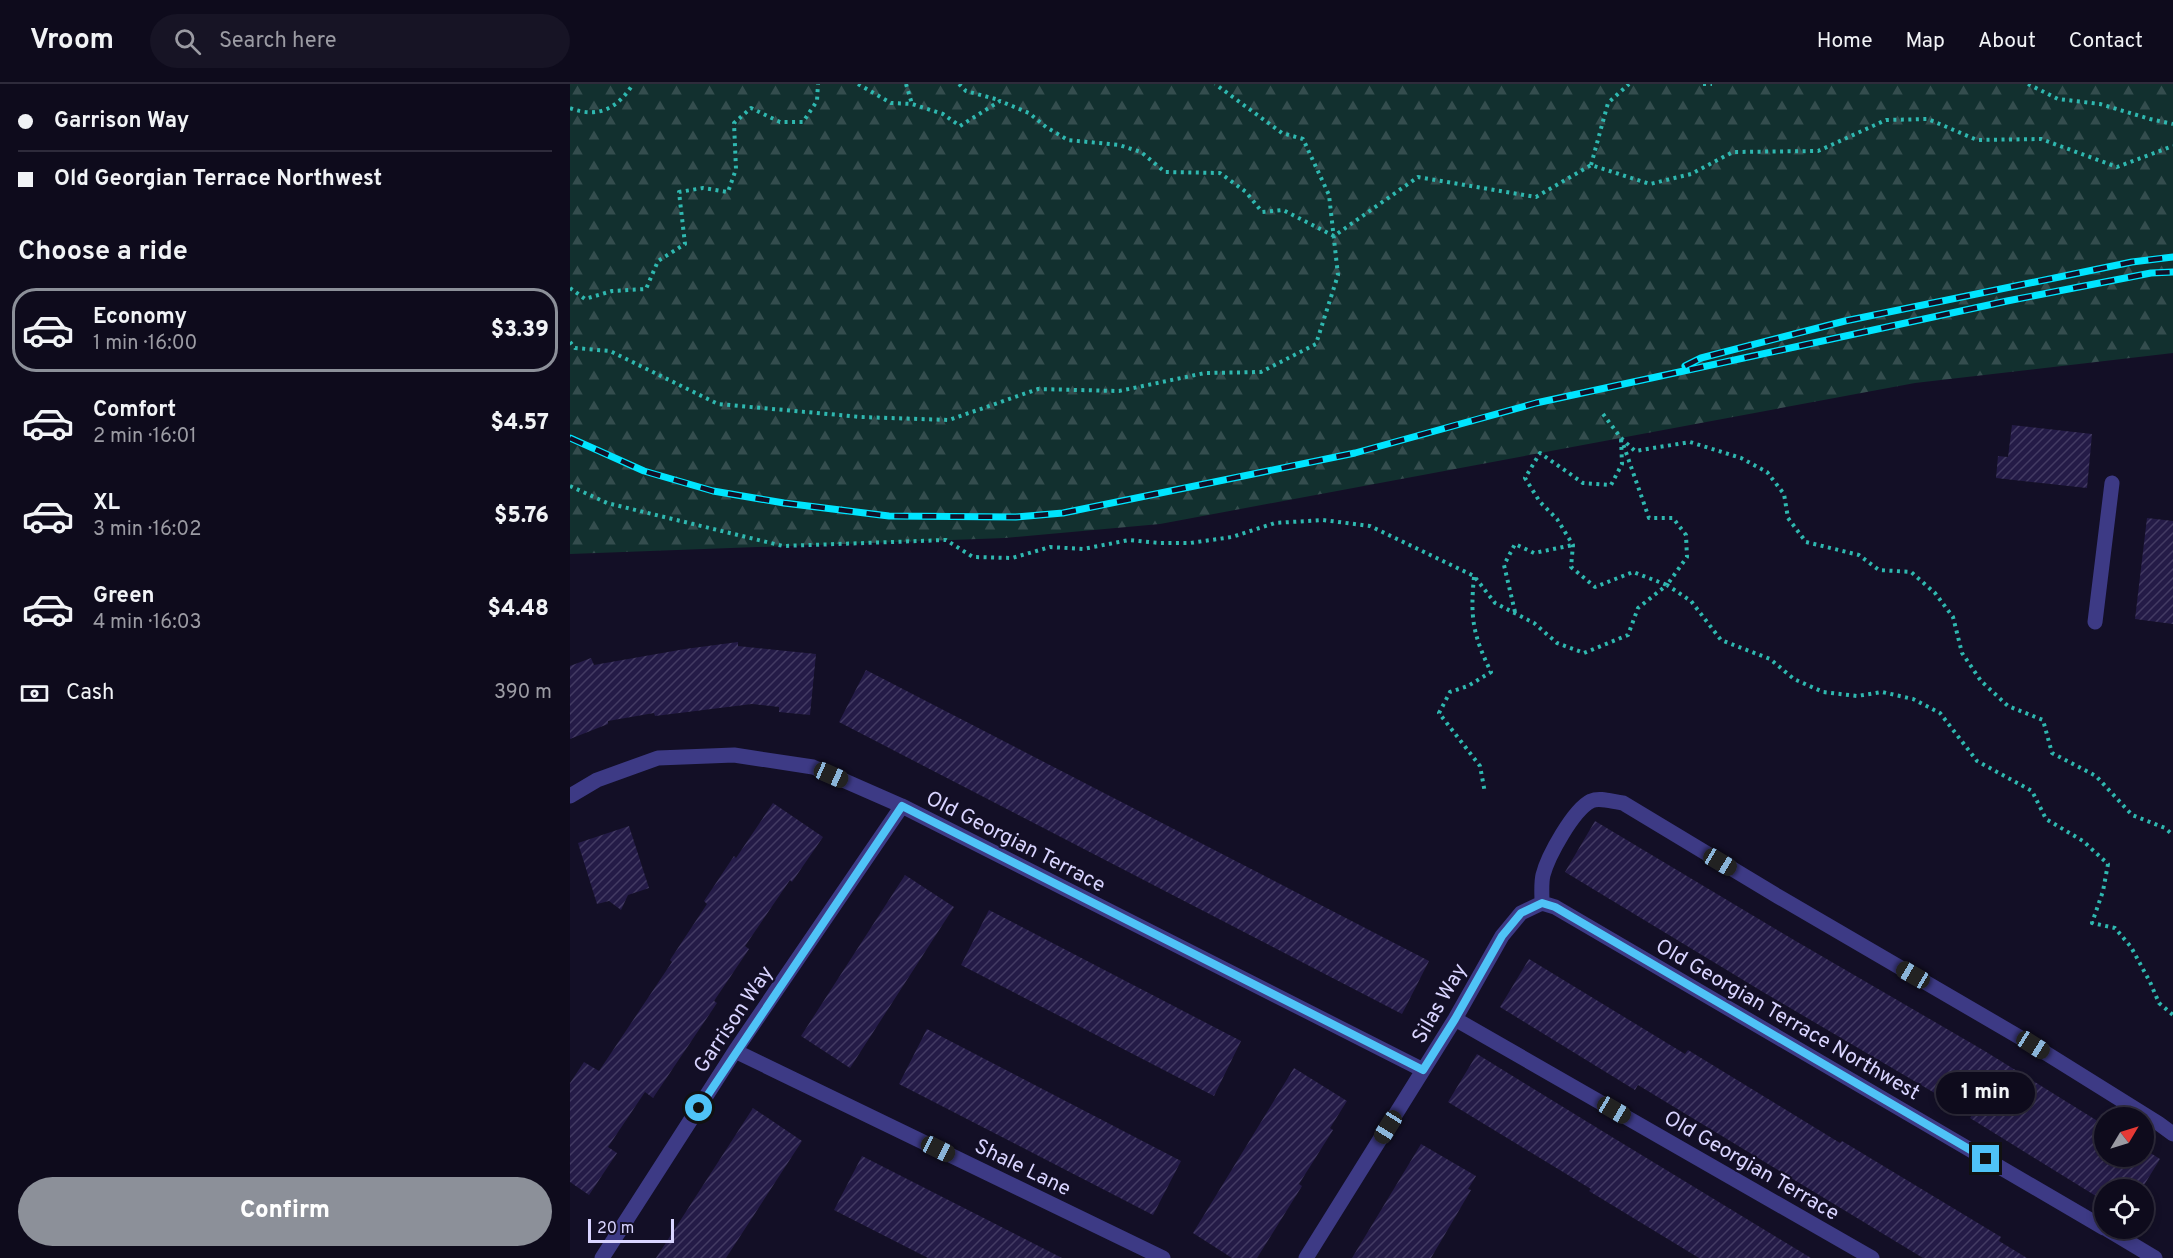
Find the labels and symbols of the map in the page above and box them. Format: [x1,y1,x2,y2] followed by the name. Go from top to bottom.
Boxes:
[811,759,851,791] car
[921,785,1110,899] street label: Old Georgian Terrace
[1700,845,1740,879] car
[1650,933,1924,1107] street label: Old Georgian Terrace Northwest
[1893,958,1933,992] car
[1407,959,1474,1049] street label: Silas Way
[688,961,780,1079] street label: Garrison Way
[2013,1028,2053,1062] car
[1936,1072,2036,1114] callout: 1 min
[1594,1093,1634,1127] car
[685,1094,712,1121] route start
[1659,1105,1844,1228] street label: Old Georgian Terrace
[1371,1107,1405,1147] car
[2094,1107,2154,1167] north arrow
[918,1133,958,1165] car
[970,1133,1075,1203] street label: Shale Lane
[1972,1145,1999,1172] route end
[588,1216,674,1244] scale bar

